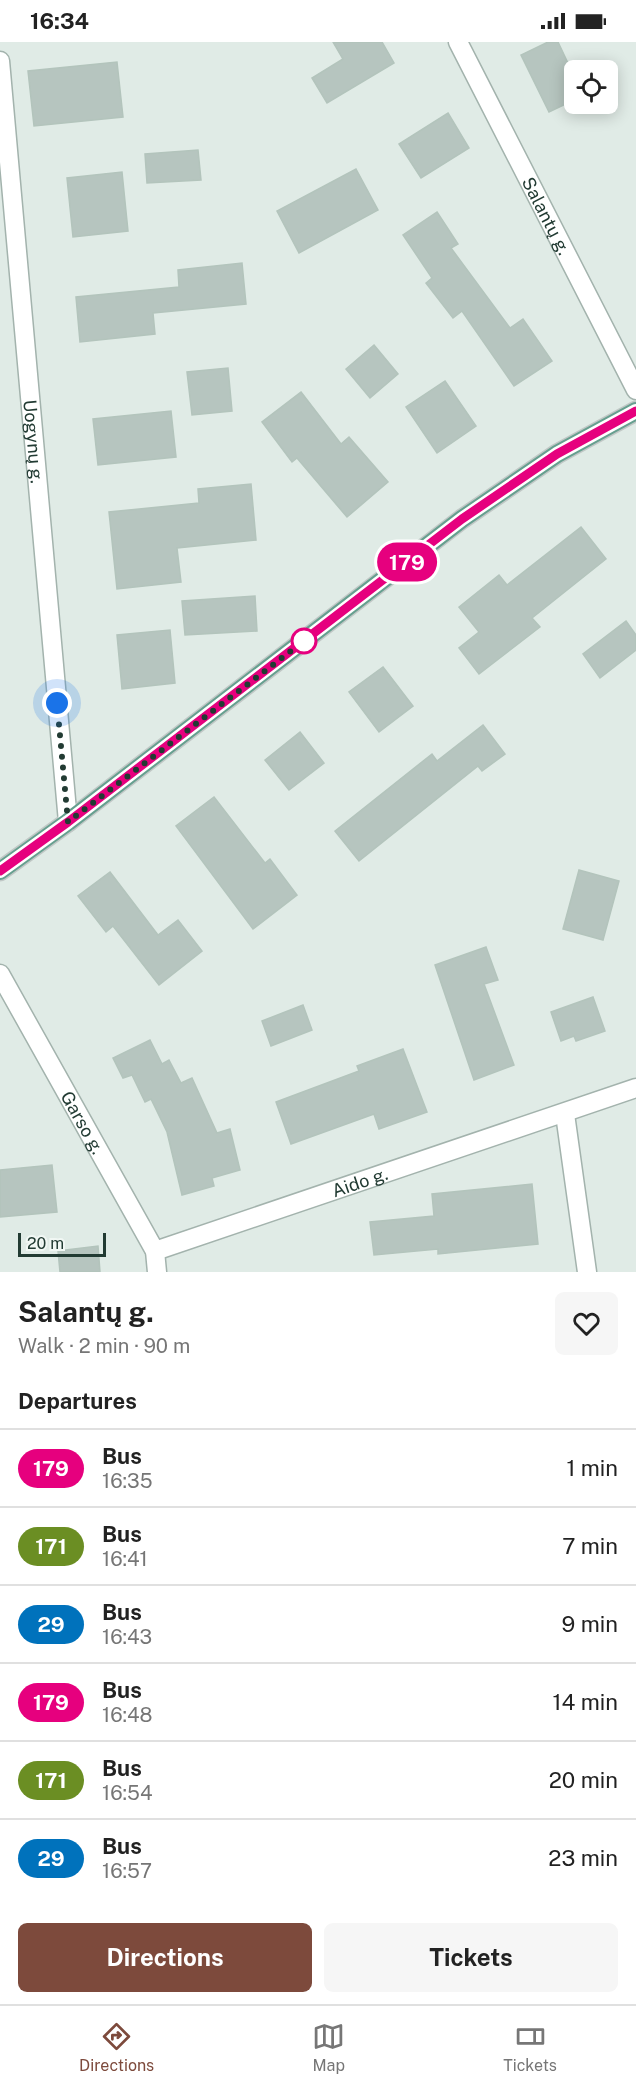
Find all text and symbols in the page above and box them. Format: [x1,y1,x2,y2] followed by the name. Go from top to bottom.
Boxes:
[30,8,89,34] text: 16:34
[564,60,618,114] map controls
[564,60,618,114] button: locate
[518,173,575,258] street label: Salantų g.
[20,399,48,484] street label: Uogynų g.
[372,542,442,582] line badge: 179
[389,550,425,575] text: 179
[291,628,317,654] unlabelled marker
[42,688,72,718] your location
[57,1087,109,1158] street label: Garso g.
[329,1162,390,1201] street label: Aido g.
[18,1230,106,1258] scale bar
[27,1234,64,1253] text: 20 m
[555,1292,618,1355] button: heart
[18,1295,154,1328] text: Salantų g.
[18,1334,190,1358] text: Walk · 2 min · 90 m
[18,1388,137,1414] text: Departures
[102,1443,142,1469] text: Bus
[566,1455,618,1481] text: 1 min
[33,1456,69,1481] text: 179
[102,1469,153,1493] text: 16:35
[102,1521,142,1547] text: Bus
[562,1533,618,1559] text: 7 min
[35,1534,67,1559] text: 171
[102,1547,148,1571] text: 16:41
[102,1599,142,1625] text: Bus
[562,1611,618,1637] text: 9 min
[37,1612,65,1637] text: 29
[102,1625,152,1649] text: 16:43
[102,1677,142,1703] text: Bus
[553,1689,618,1715] text: 14 min
[33,1690,69,1715] text: 179
[102,1703,153,1727] text: 16:48
[102,1755,142,1781] text: Bus
[549,1767,618,1793] text: 20 min
[35,1768,67,1793] text: 171
[102,1781,152,1805] text: 16:54
[102,1833,142,1859] text: Bus
[548,1845,618,1871] text: 23 min
[37,1846,65,1871] text: 29
[102,1859,152,1883] text: 16:57
[18,1923,312,1992] button: Directions
[324,1923,618,1992] button: Tickets
[79,2020,154,2075] tab: Directions
[312,2020,345,2075] tab: Map
[503,2020,557,2075] tab: Tickets

